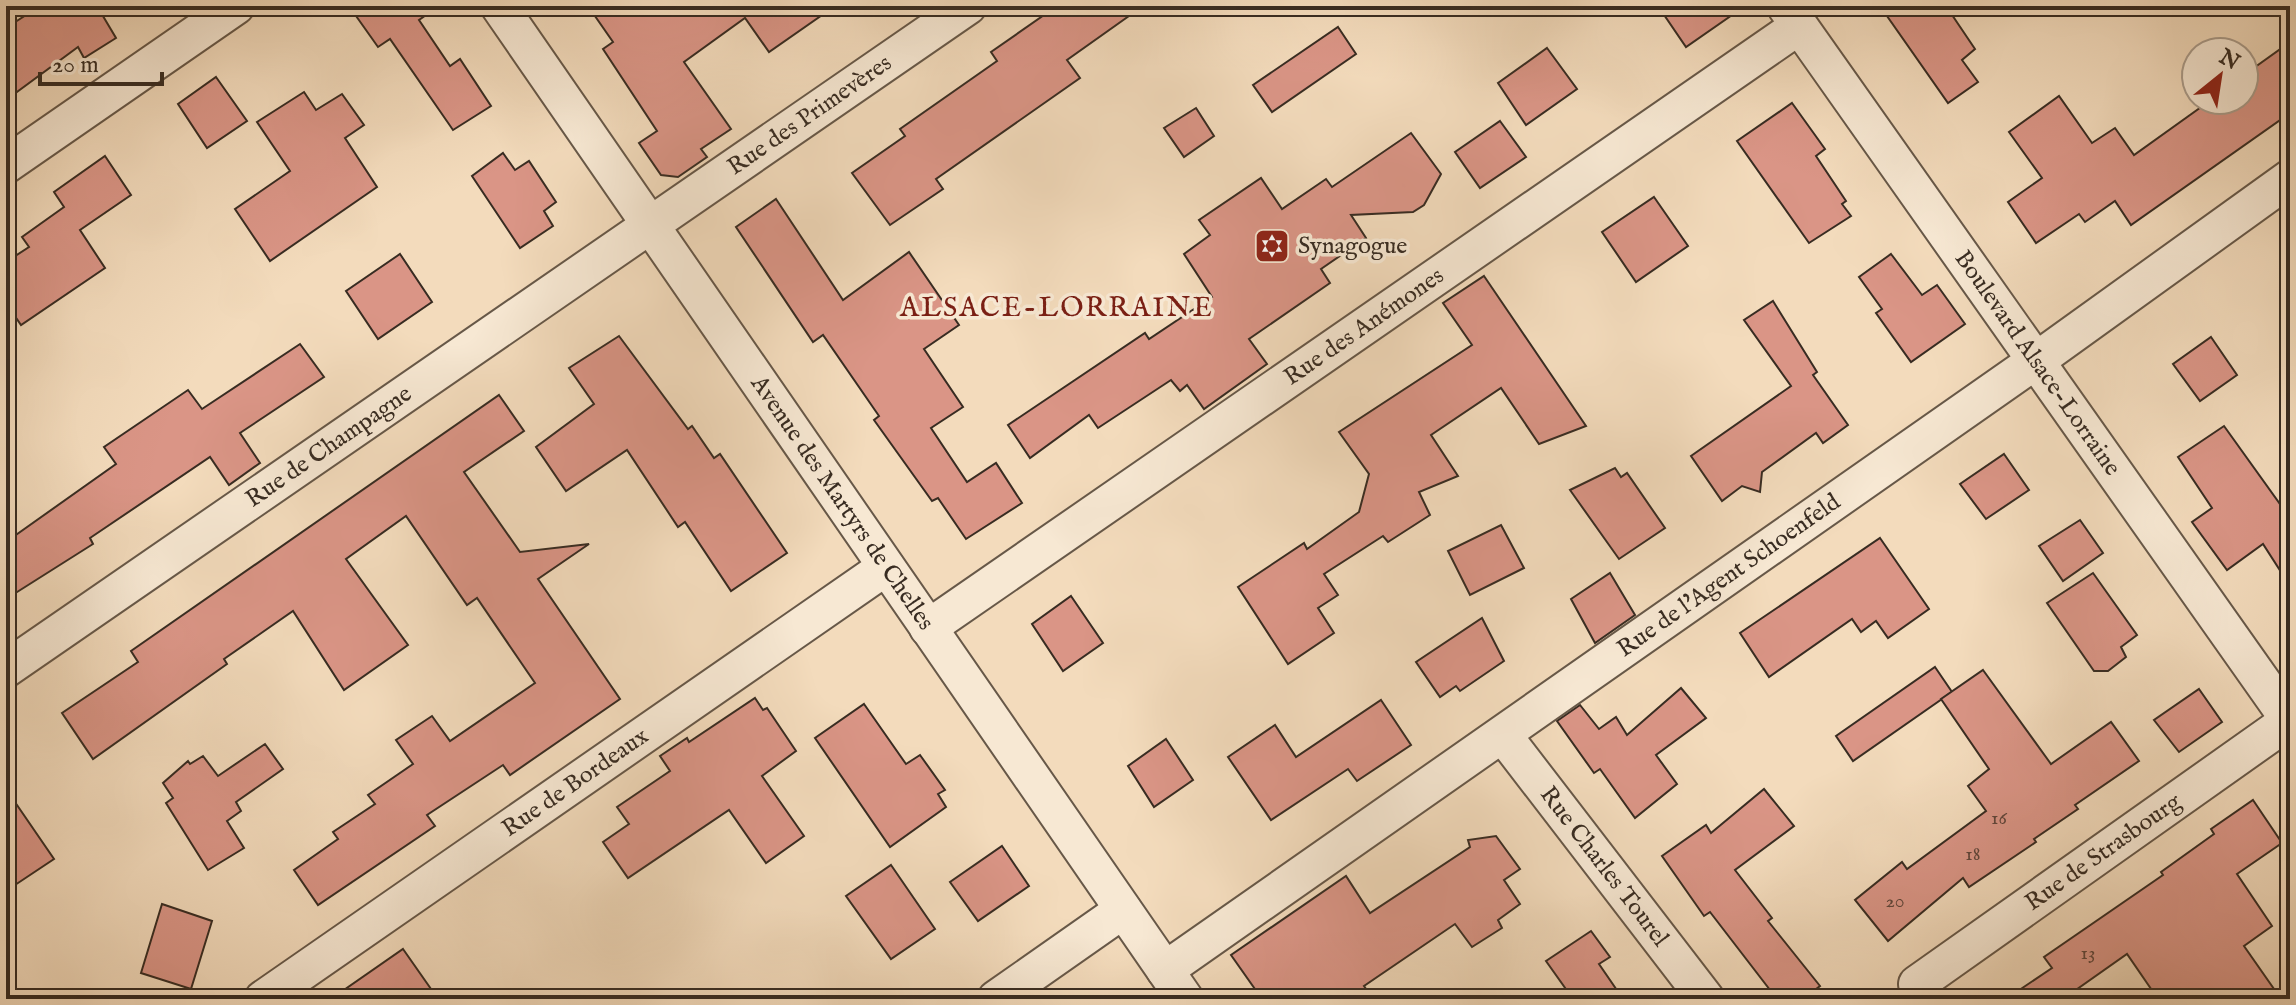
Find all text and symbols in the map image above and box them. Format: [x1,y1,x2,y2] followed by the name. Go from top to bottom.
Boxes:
[40,36,162,86] scale bar
[2180,36,2260,116] north arrow
[2213,43,2244,77] text: N
[721,48,898,183] street label: Rue des Primevères
[52,50,99,81] text: 20 m
[1253,227,1291,265] synagogue icon: Synagogue
[1298,231,1407,262] place label: Synagogue
[1947,244,2128,482] street label: Boulevard Alsace-Lorraine
[1278,260,1450,393] street label: Rue des Anémones
[899,291,1214,326] district label: ALSACE-LORRAINE
[743,369,941,636] street label: Avenue des Martyrs de Chelles
[240,378,418,515] street label: Rue de Champagne
[1611,487,1847,664] street label: Rue de l'Agent Schoenfeld
[496,721,655,844] street label: Rue de Bordeaux
[1533,780,1676,953] street label: Rue Charles Tourel
[2019,786,2188,918] street label: Rue de Strasbourg
[1991,806,2008,831] house number: 16
[1965,842,1981,867] house number: 18
[1885,889,1905,914] house number: 20
[2081,941,2095,966] house number: 13

